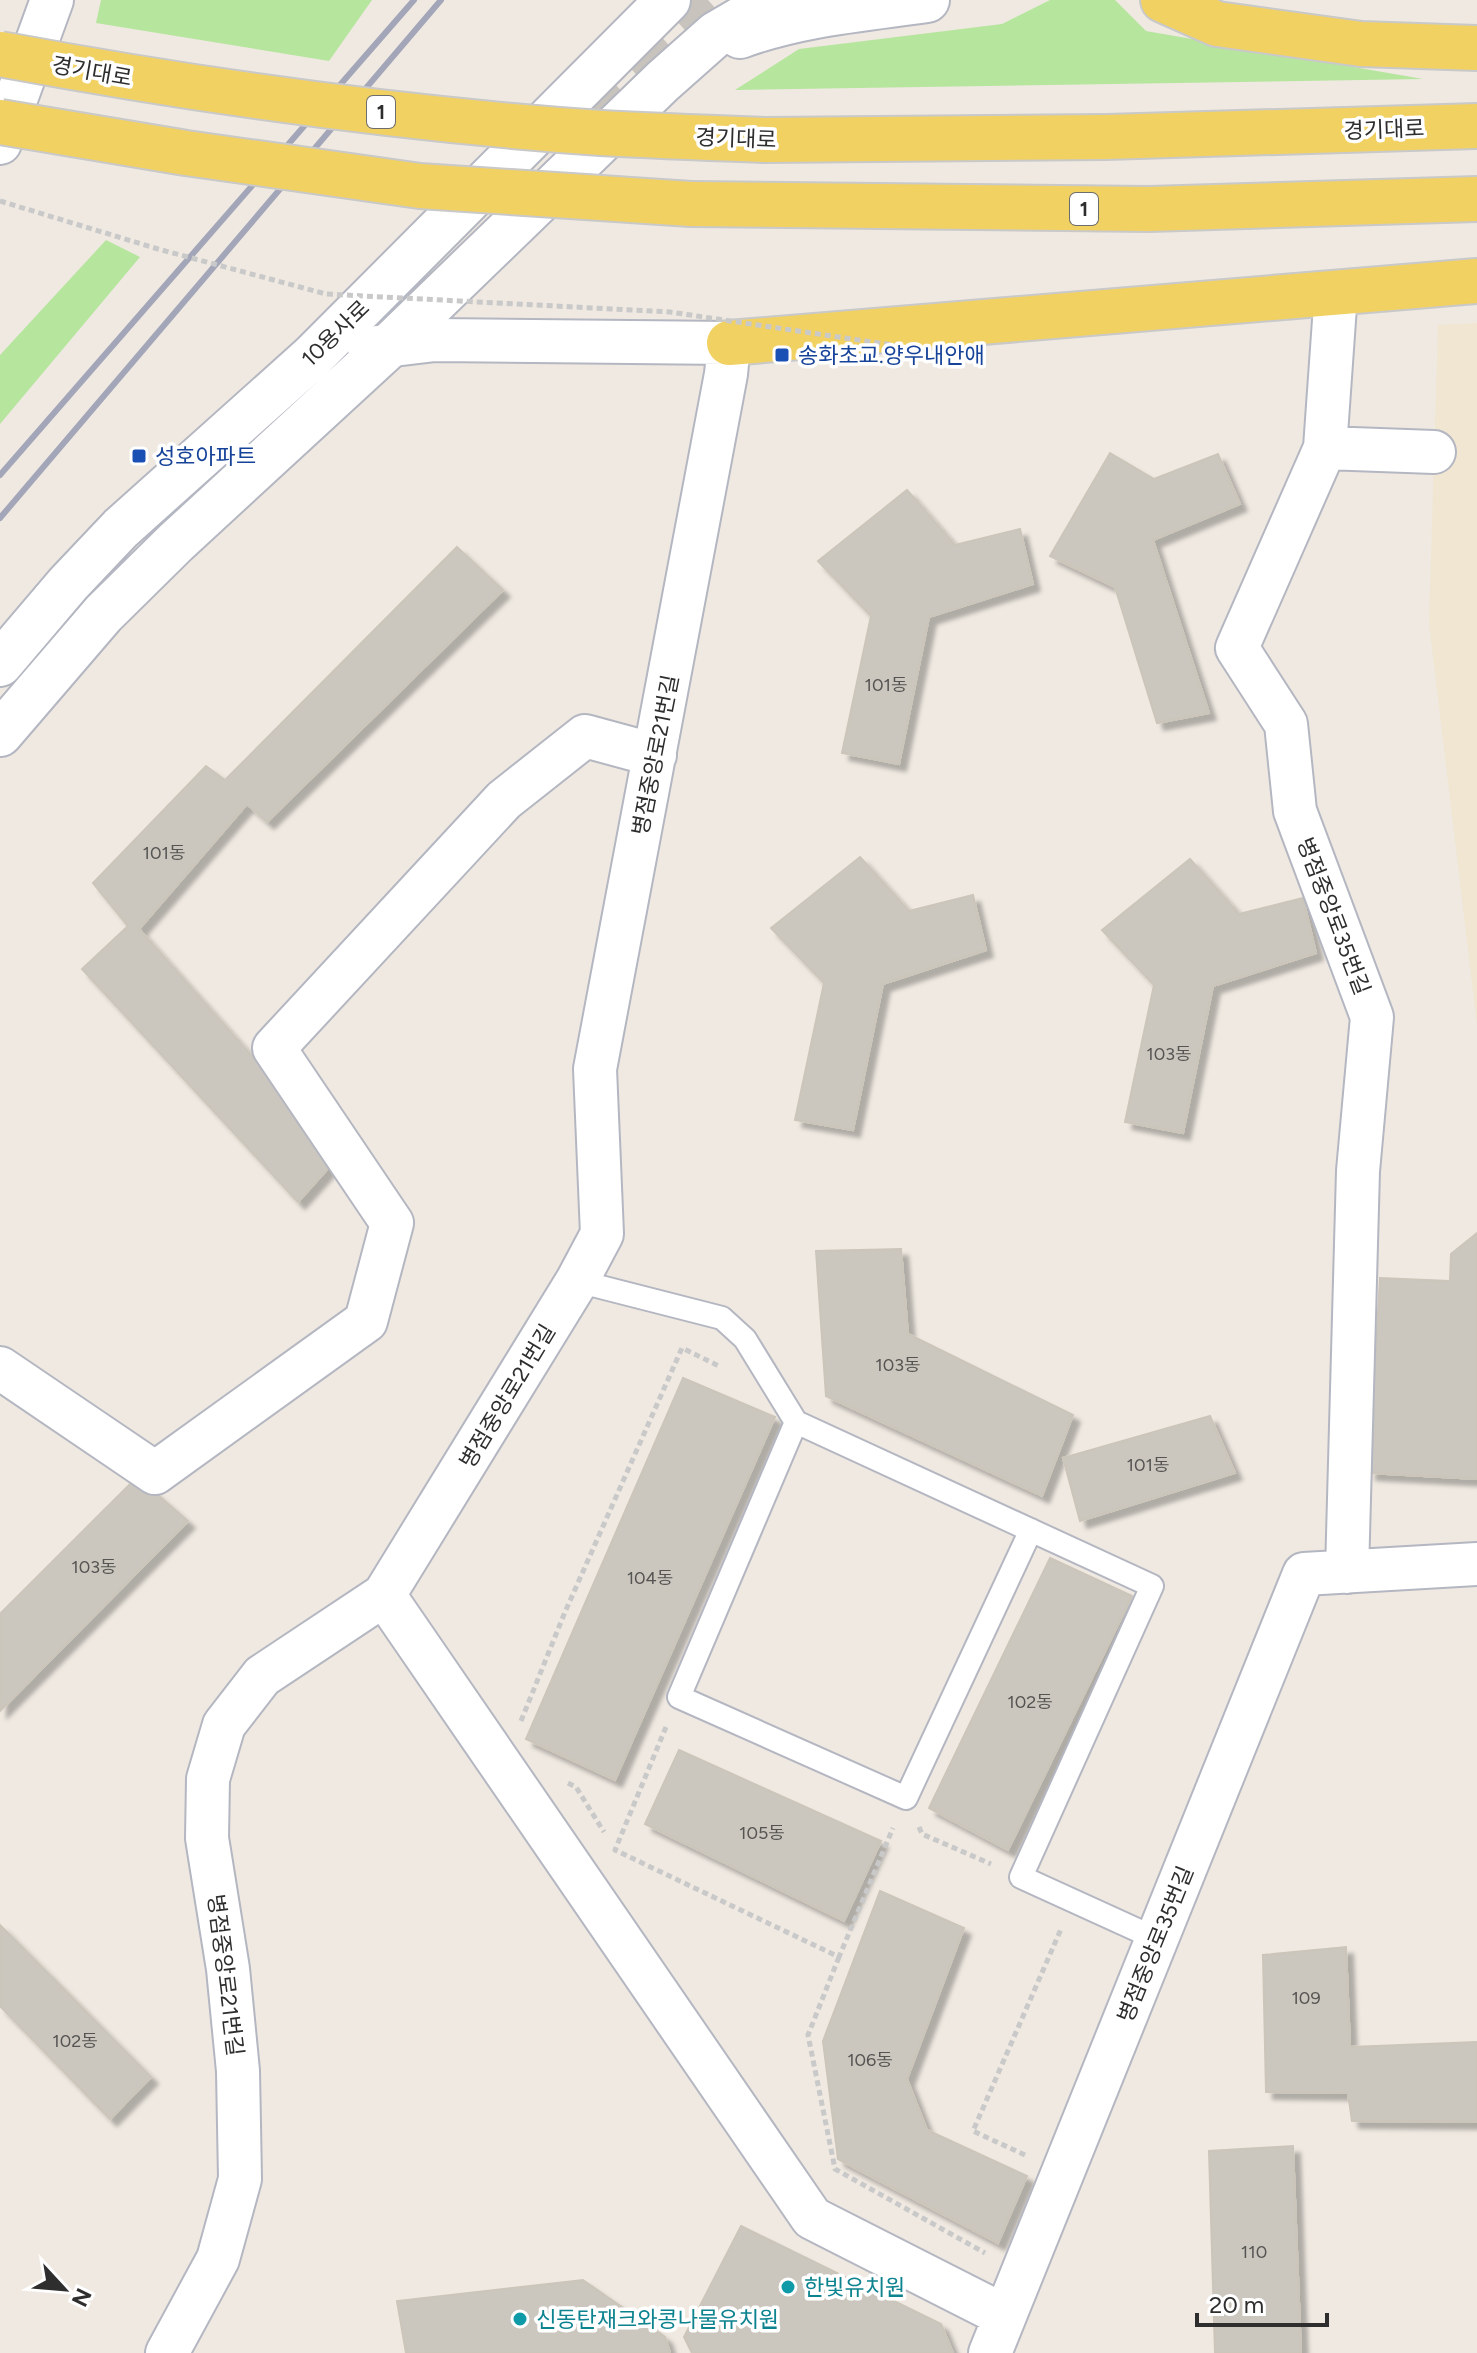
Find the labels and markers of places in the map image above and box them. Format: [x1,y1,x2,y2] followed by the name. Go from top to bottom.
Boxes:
[798,342,985,369] place label: 송화초교.양우내안애
[773,346,791,364] marker: 송화초교.양우내안애
[155,443,256,470] place label: 성호아파트
[130,447,148,465] marker: 성호아파트
[804,2274,905,2301] place label: 한빛유치원
[779,2278,797,2296] marker: 한빛유치원
[536,2306,779,2333] place label: 신동탄재크와콩나물유치원
[511,2310,529,2328] marker: 신동탄재크와콩나물유치원

